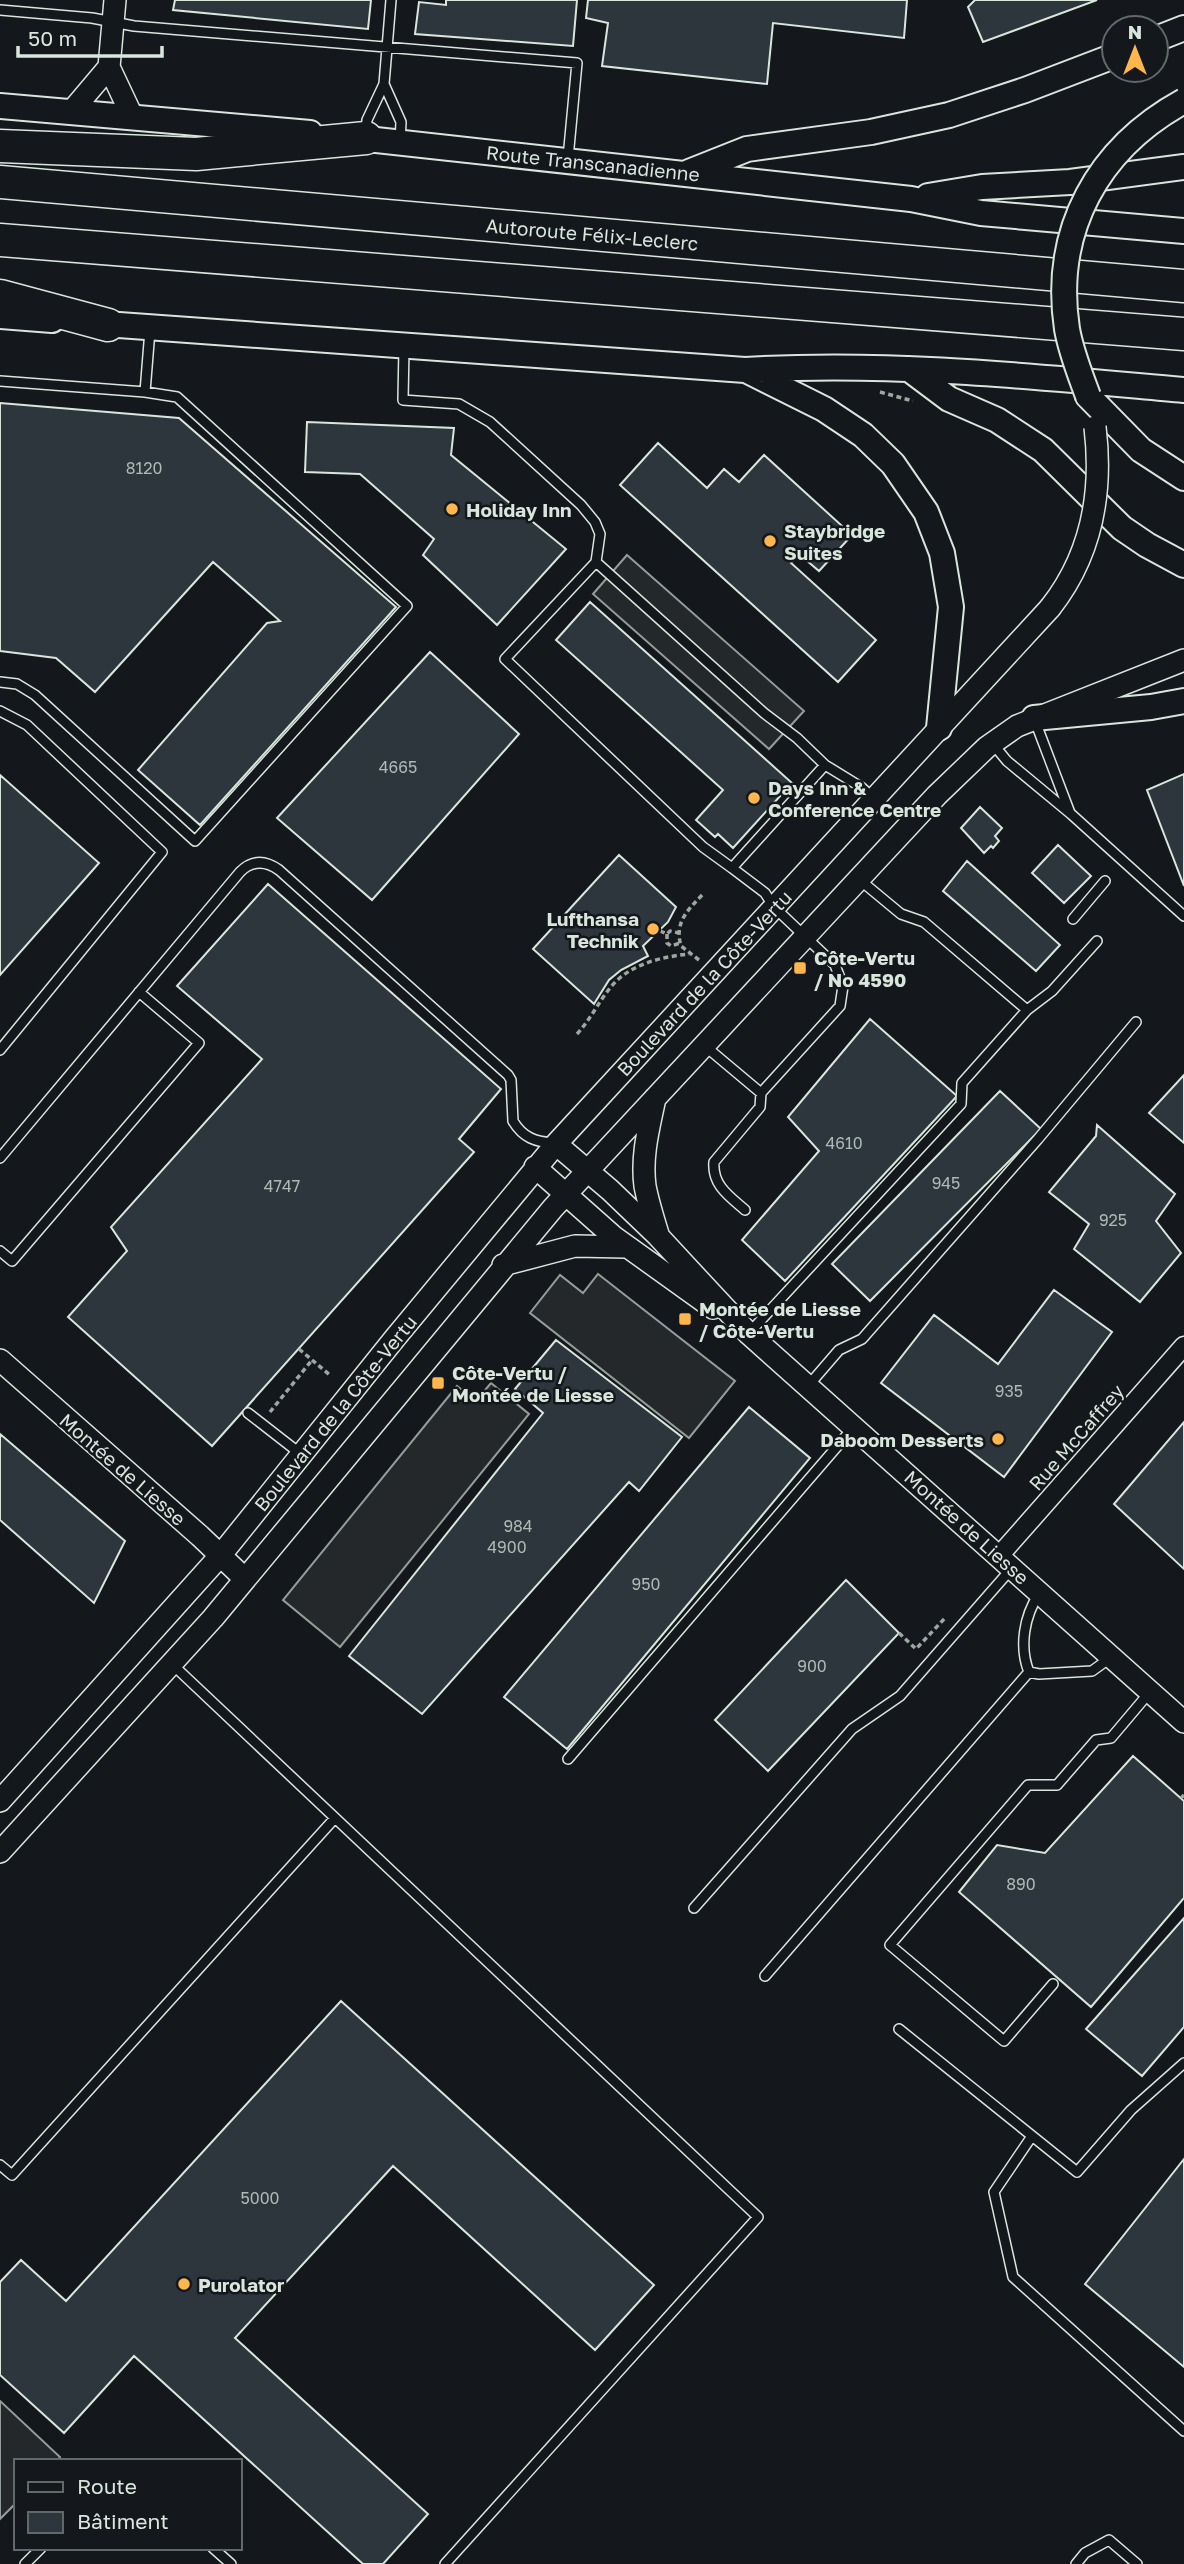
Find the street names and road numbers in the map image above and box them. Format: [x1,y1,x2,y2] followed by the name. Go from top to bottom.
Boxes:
[485,140,701,186] street label: Route Transcanadienne
[485,213,699,255] street label: Autoroute Félix-Leclerc
[612,885,796,1081] street label: Boulevard de la Côte-Vertu
[249,1310,421,1516] street label: Boulevard de la Côte-Vertu
[1024,1379,1128,1495] street label: Rue McCaffrey
[55,1408,191,1530] street label: Montée de Liesse
[900,1465,1034,1589] street label: Montée de Liesse

